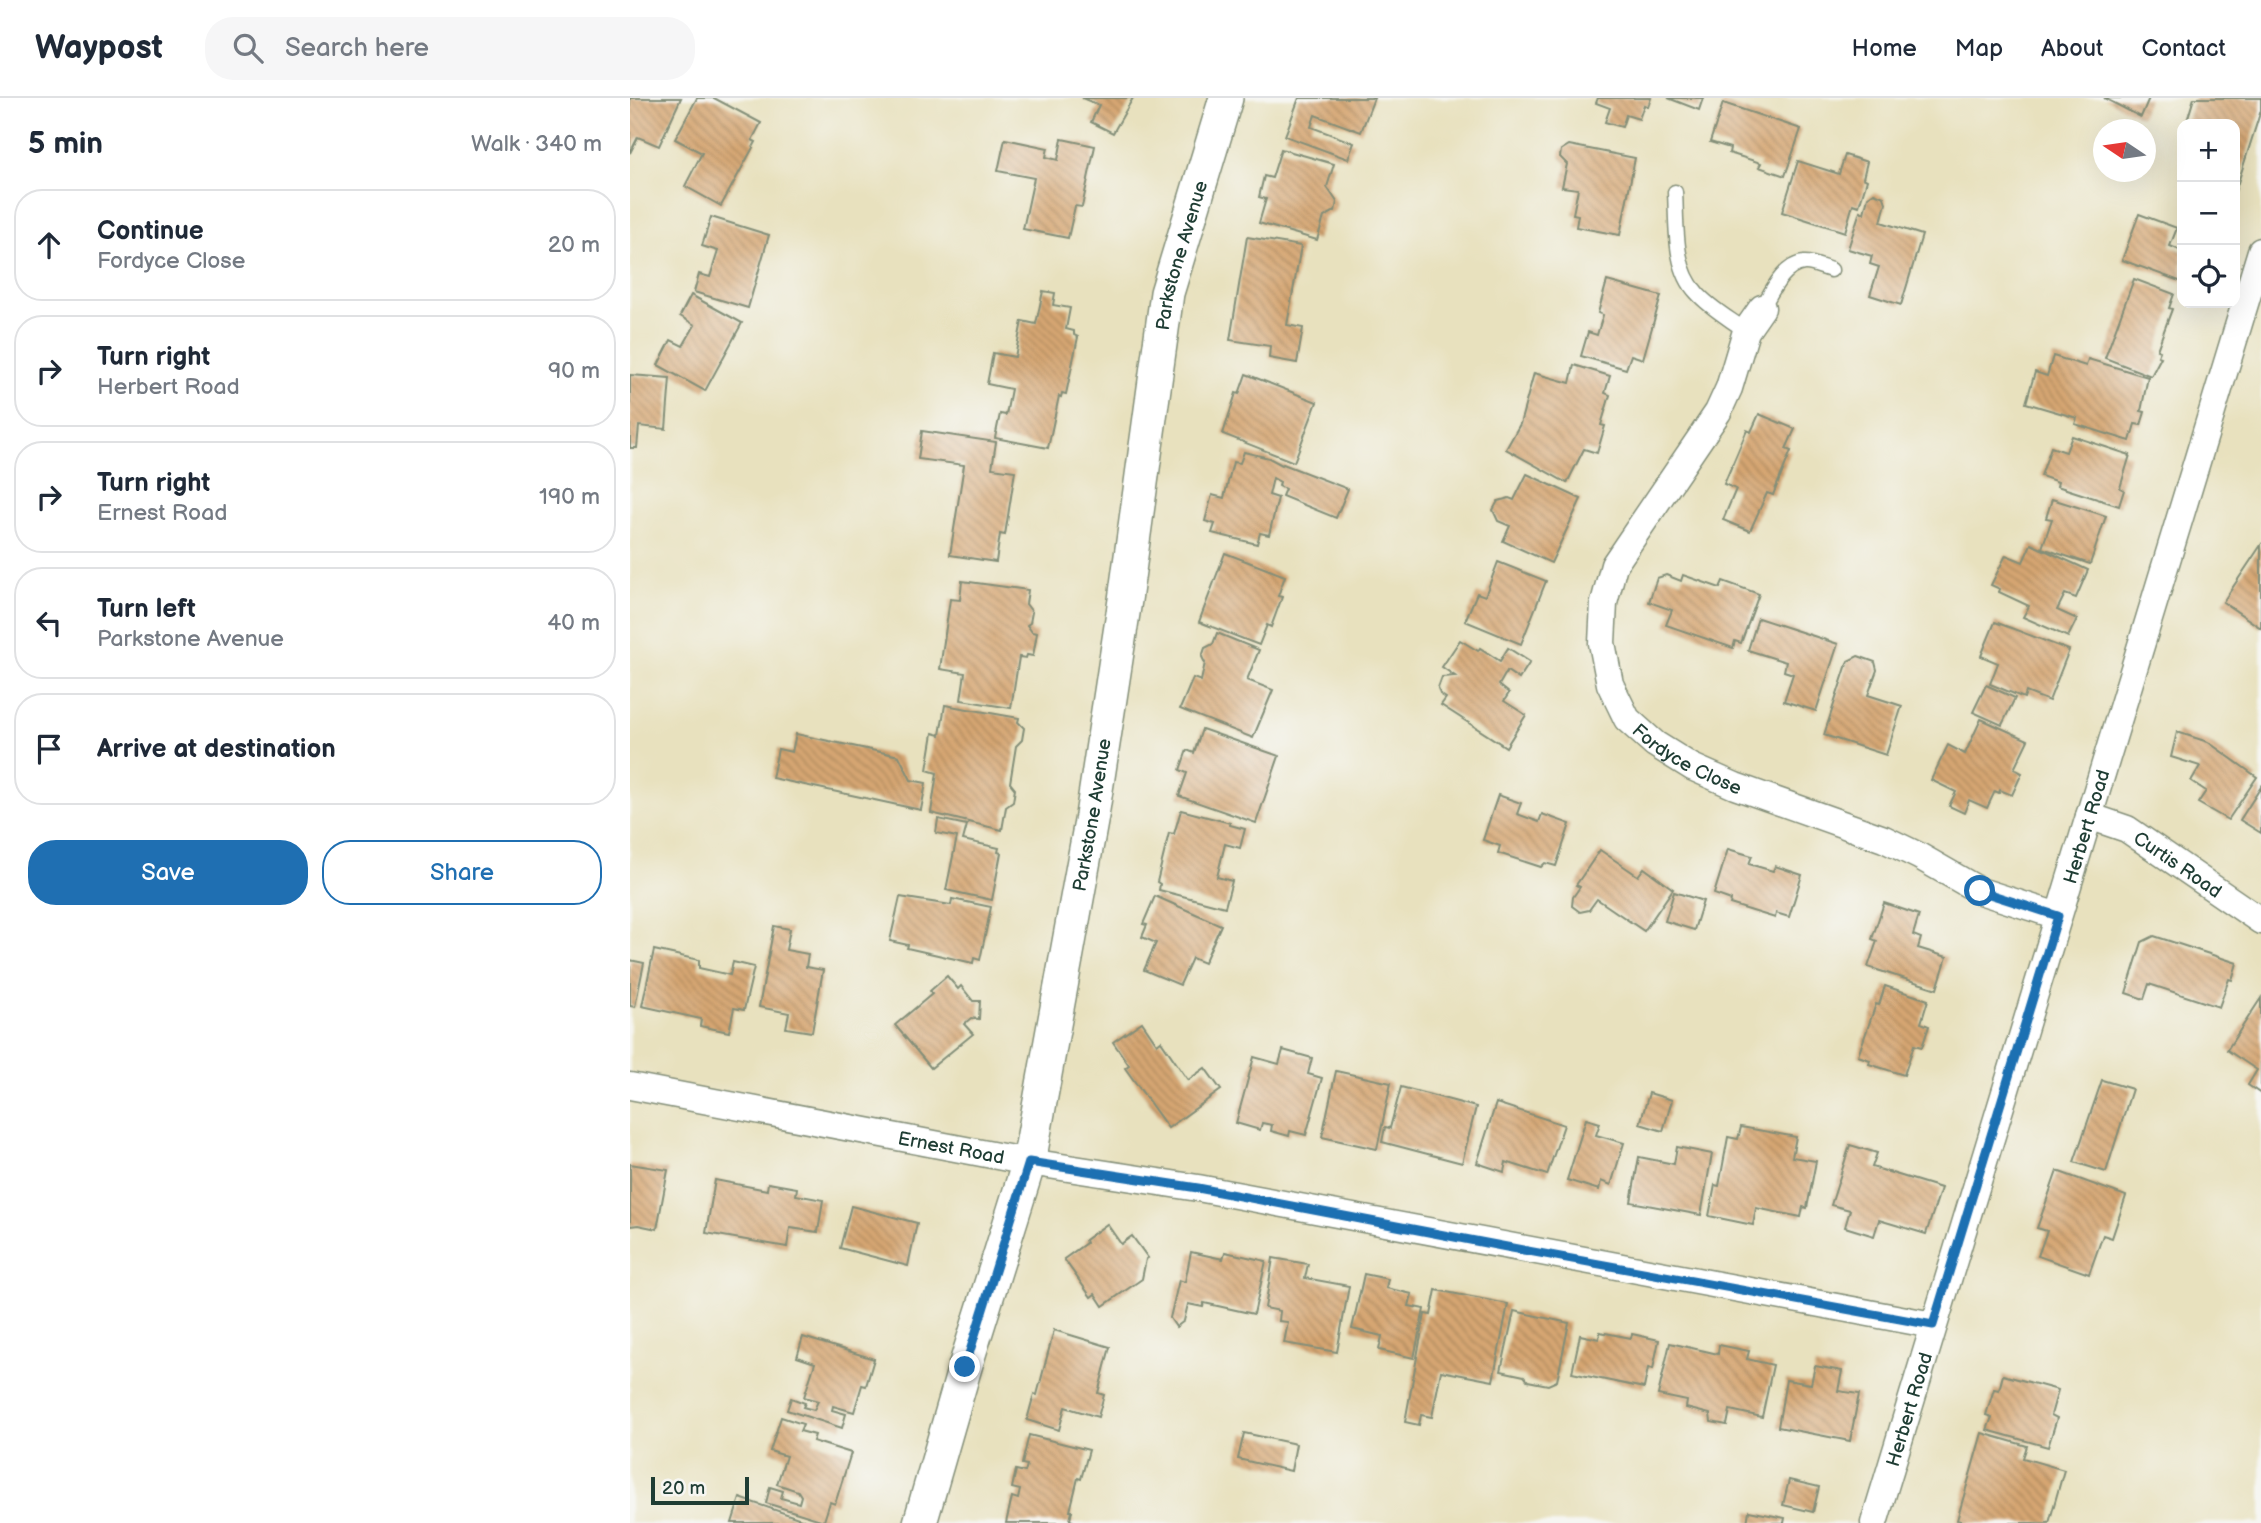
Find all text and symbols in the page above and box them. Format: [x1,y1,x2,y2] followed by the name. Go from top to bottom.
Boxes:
[205,17,695,80] search box
[35,28,163,68] text: Waypost
[229,29,267,67] icon: search
[285,33,429,64] text: Search here
[1852,34,1917,63] text: Home
[1955,34,2003,63] text: Map
[2041,34,2103,63] text: About
[2141,34,2226,63] text: Contact
[2093,119,2156,182] north arrow
[2177,119,2240,308] map controls
[2177,119,2240,182] button: +
[28,126,103,162] text: 5 min
[471,130,602,158] text: Walk · 340 m
[1152,178,1213,332] street label: Parkstone Avenue
[2177,182,2240,245] button: −
[97,216,204,247] text: Continue
[30,226,68,264] icon: ahead
[548,231,600,259] text: 20 m
[2177,245,2240,308] button: locate
[97,247,245,275] text: Fordyce Close
[97,342,210,373] text: Turn right
[30,352,68,390] icon: right
[548,357,600,385] text: 90 m
[97,373,240,401] text: Herbert Road
[97,468,210,499] text: Turn right
[30,478,68,516] icon: right
[539,483,600,511] text: 190 m
[97,499,227,527] text: Ernest Road
[97,594,196,625] text: Turn left
[30,604,68,642] icon: left
[547,609,600,637] text: 40 m
[97,625,284,653] text: Parkstone Avenue
[1627,719,1744,800] street label: Fordyce Close
[30,730,68,768] icon: arrive
[97,734,336,765] text: Arrive at destination
[1069,737,1117,893] street label: Parkstone Avenue
[2059,767,2116,887] street label: Herbert Road
[2129,827,2226,904] street label: Curtis Road
[28,840,308,905] button: Save
[322,840,602,905] button: Share
[1964,875,1995,906] route start
[896,1127,1006,1170] street label: Ernest Road
[1882,1350,1938,1469] street label: Herbert Road
[949,1351,980,1382] route end
[651,1474,749,1506] scale bar
[662,1477,705,1500] text: 20 m

